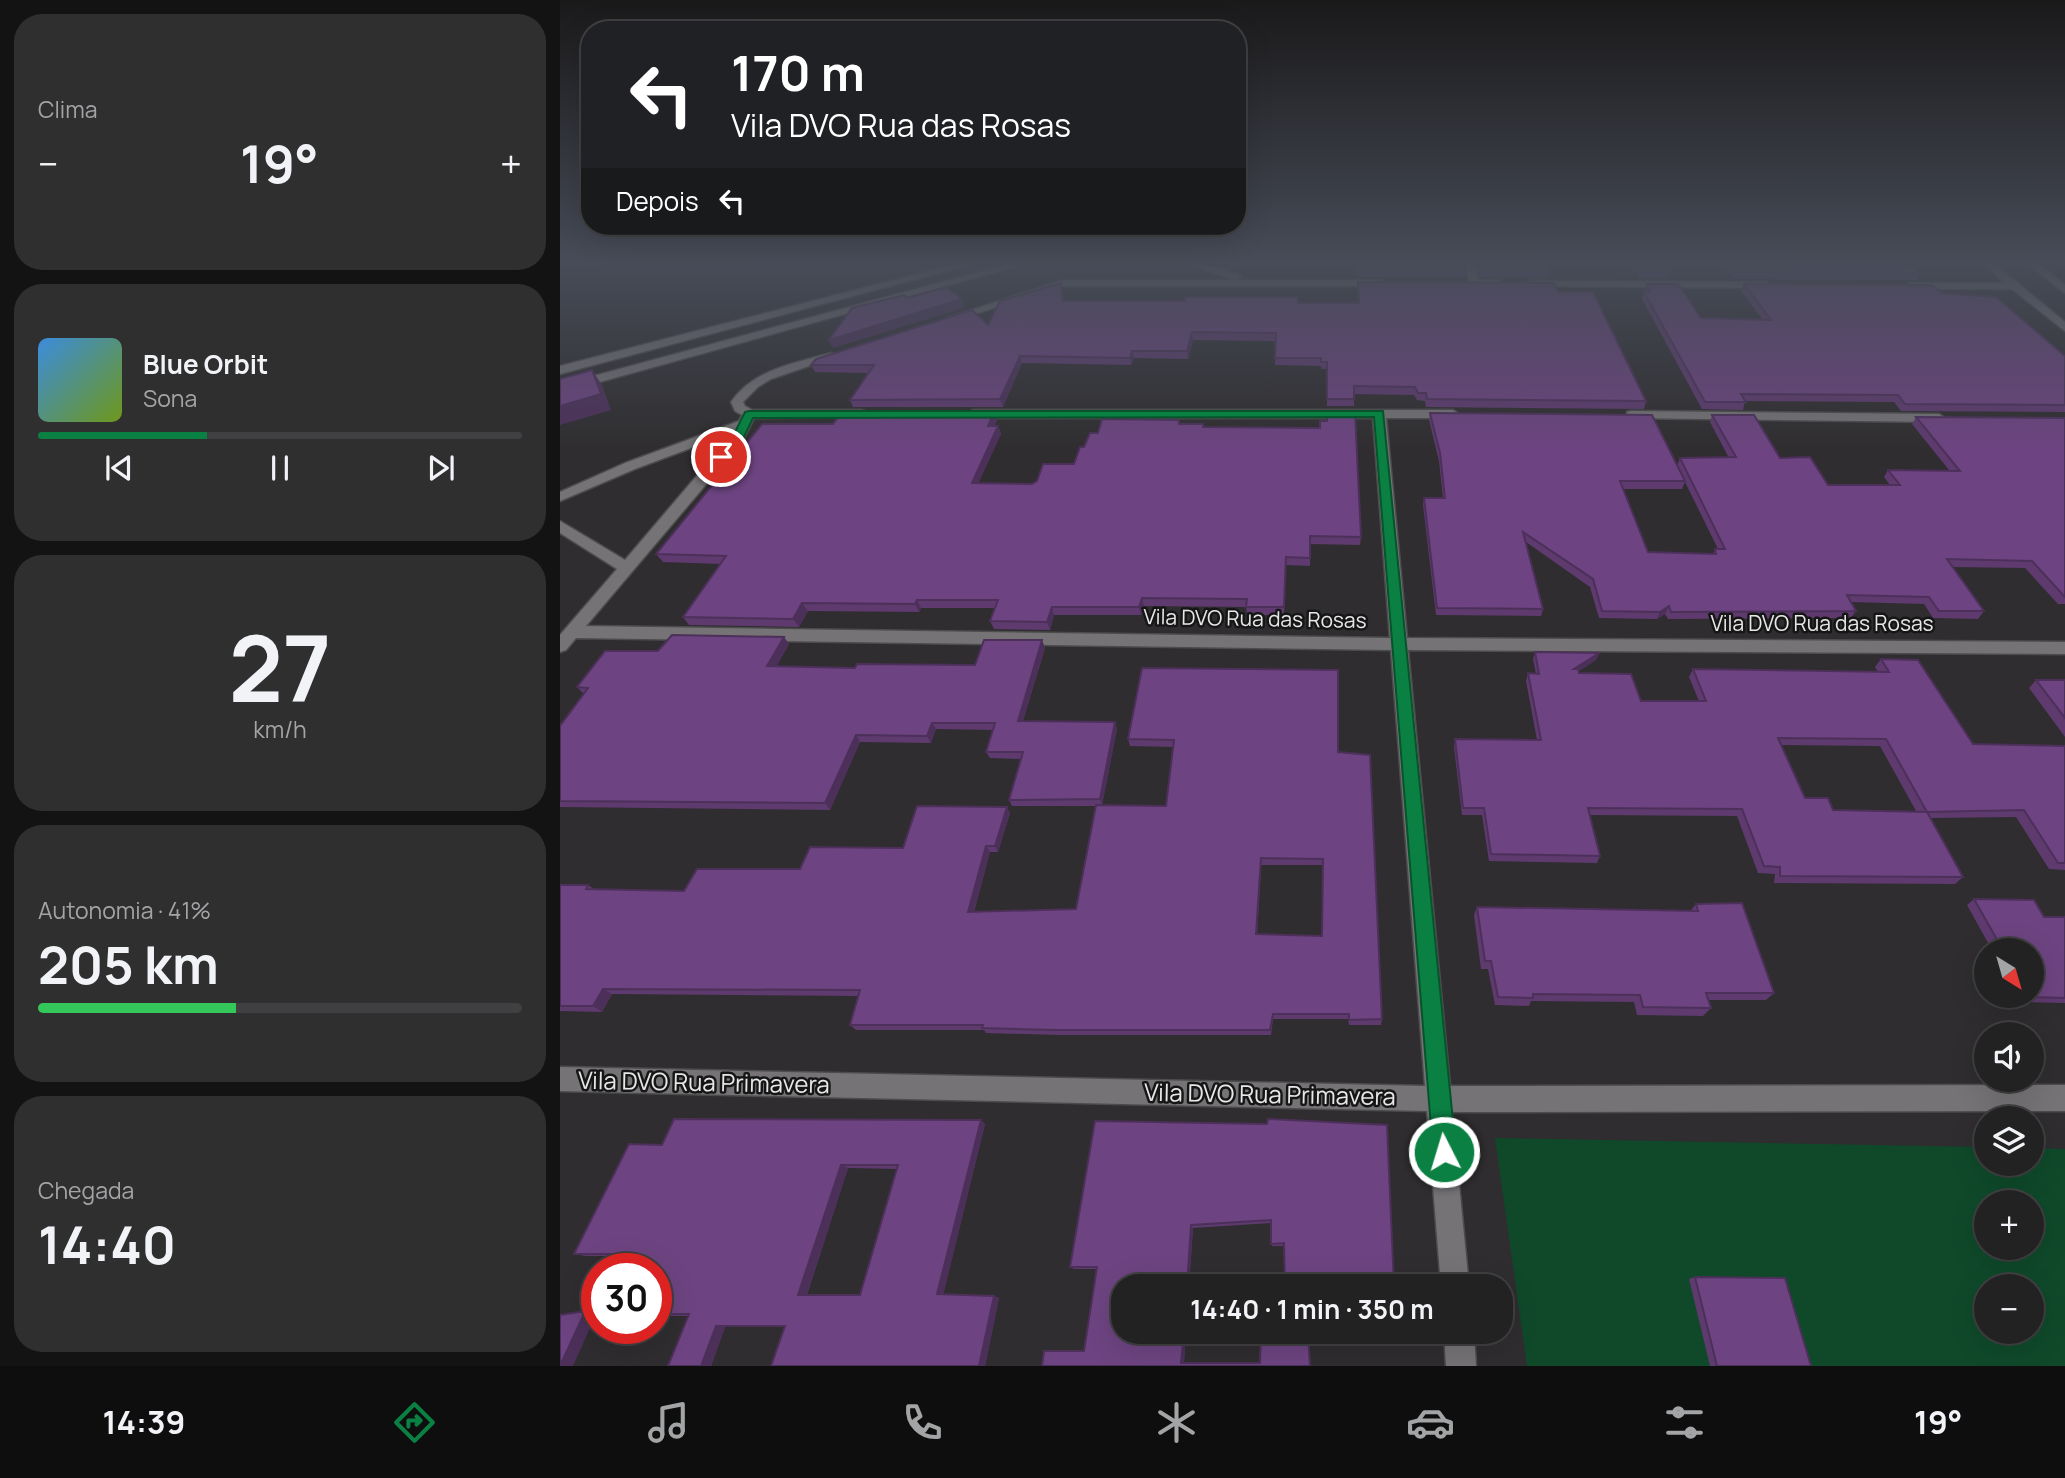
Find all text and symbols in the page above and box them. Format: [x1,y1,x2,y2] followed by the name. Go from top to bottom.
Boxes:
[731,39,865,106] text: 170 m
[616,49,707,140] icon: left
[38,93,97,125] text: Clima
[731,103,1071,147] text: Vila DVO Rua das Rosas
[240,128,319,199] text: 19°
[38,137,59,189] text: −
[500,137,522,189] text: +
[713,182,751,220] icon: left
[616,183,699,219] text: Depois
[143,346,268,382] text: Blue Orbit
[143,382,197,414] text: Sona
[691,427,751,487] pin
[702,438,740,476] icon: arrive
[100,449,138,487] icon: previous
[261,449,299,487] icon: pause
[422,449,460,487] icon: next
[1143,602,1367,634] street label: Vila DVO Rua das Rosas
[229,605,331,729] text: 27
[1710,609,1934,637] street label: Vila DVO Rua das Rosas
[253,713,307,745] text: km/h
[38,894,211,926] text: Autonomia · 41%
[38,929,219,1000] text: 205 km
[1974,938,2044,1008] north arrow
[1974,938,2044,1344] map controls
[1974,1022,2044,1092] button: sound
[578,1063,830,1100] street label: Vila DVO Rua Primavera
[1144,1075,1396,1112] street label: Vila DVO Rua Primavera
[1974,1106,2044,1176] button: layers
[1407,1115,1481,1189] position arrow
[38,1174,134,1206] text: Chegada
[1974,1190,2044,1260] button: +
[38,1209,176,1280] text: 14:40
[581,1253,672,1344] speed limit sign: 30
[1974,1274,2044,1344] button: −
[1190,1291,1434,1327] text: 14:40 · 1 min · 350 m
[390,1398,439,1447] icon: directions
[644,1398,693,1447] icon: music
[898,1398,947,1447] icon: phone
[1152,1398,1201,1447] icon: climate
[1406,1398,1455,1447] icon: car
[1660,1398,1709,1447] icon: filters
[102,1400,185,1444] text: 14:39
[1914,1400,1962,1444] text: 19°

